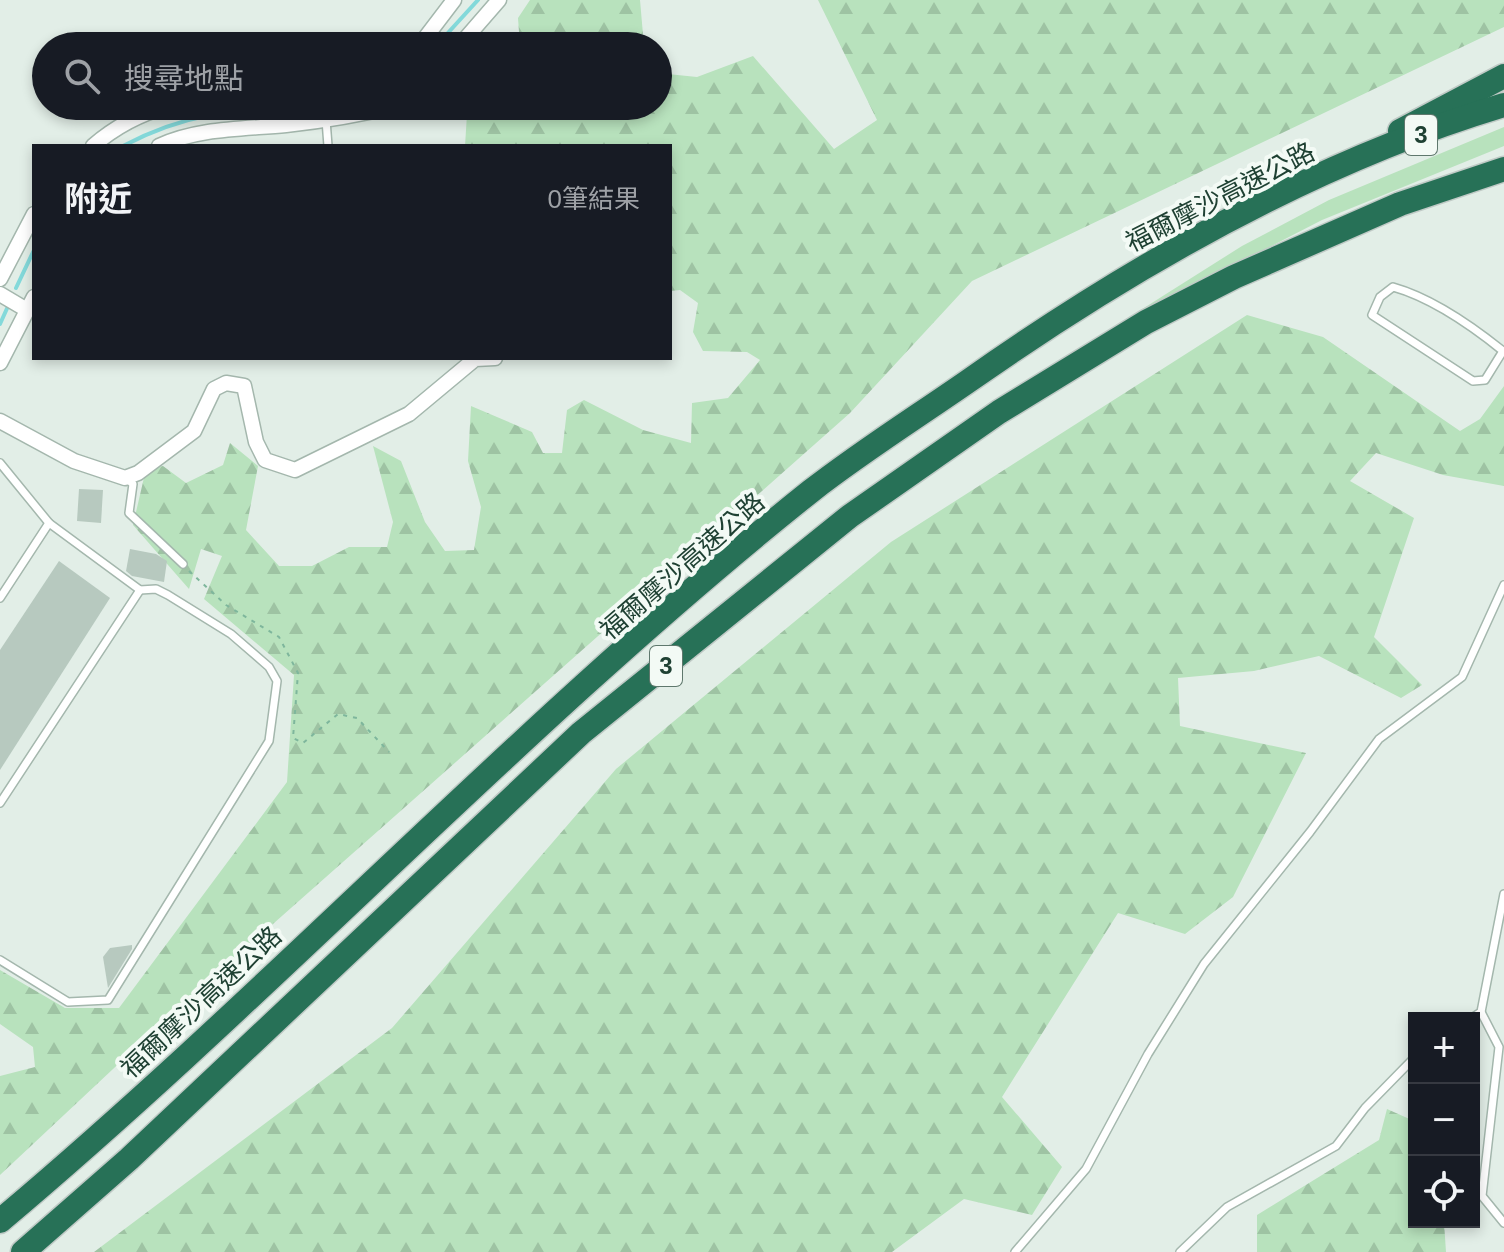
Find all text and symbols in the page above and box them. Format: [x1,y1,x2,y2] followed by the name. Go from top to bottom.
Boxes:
[32,32,672,120] search box
[60,54,104,98] icon: search
[124,62,244,95] text: 搜尋地點
[1405,115,1437,155] road number: 3
[1121,136,1319,258] street label: 福爾摩沙高速公路
[64,180,132,218] text: 附近
[548,184,640,214] text: 0筆結果
[594,486,770,646] street label: 福爾摩沙高速公路
[650,646,682,686] road number: 3
[115,920,287,1084] street label: 福爾摩沙高速公路
[1408,1012,1480,1228] map controls
[1408,1012,1480,1084] button: +
[1408,1084,1480,1156] button: −
[1408,1156,1480,1228] button: locate

